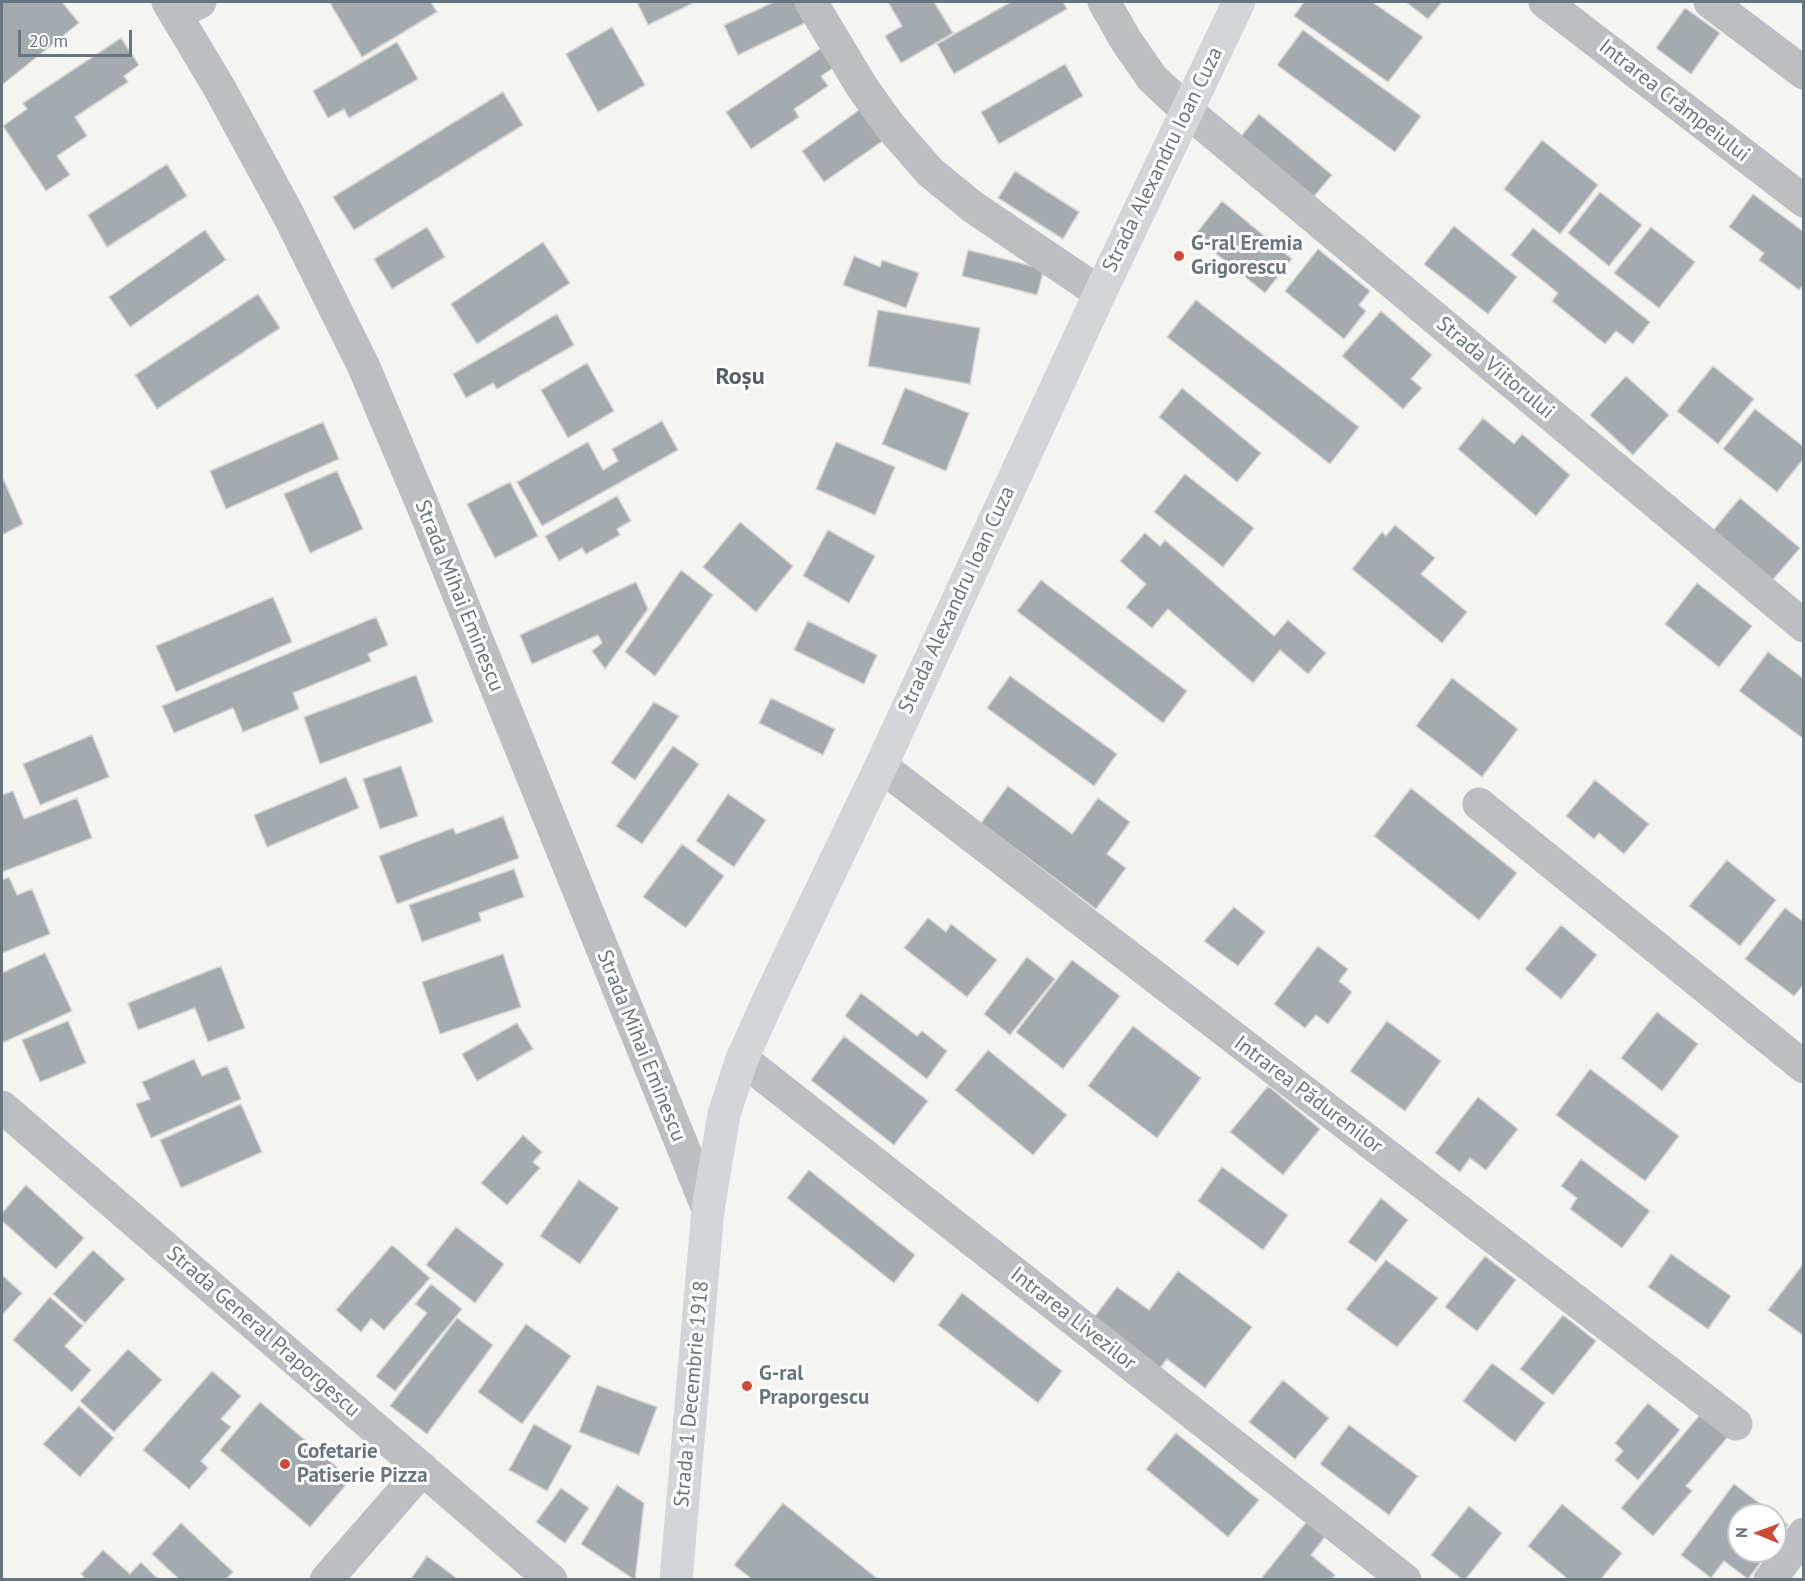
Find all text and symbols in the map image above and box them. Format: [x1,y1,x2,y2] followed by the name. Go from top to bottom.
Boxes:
[21,18,135,56] scale bar
[29,29,68,52] text: 20 m
[1594,34,1754,168] street label: Intrarea Crâmpeiului
[1097,43,1229,277] street label: Strada Alexandru Ioan Cuza
[1191,231,1303,281] place label: G-ral Eremia Grigorescu
[1172,249,1186,263] marker: G-ral Eremia Grigorescu
[1431,311,1559,425] street label: Strada Viitorului
[715,363,765,391] district label: Roșu
[893,483,1021,717] street label: Strada Alexandru Ioan Cuza
[409,497,509,695] street label: Strada Mihai Eminescu
[591,947,691,1145] street label: Strada Mihai Eminescu
[1229,1031,1387,1159] street label: Intrarea Pădurenilor
[161,1241,365,1423] street label: Strada General Praporgescu
[1005,1262,1141,1376] street label: Intrarea Livezilor
[670,1280,714,1508] street label: Strada 1 Decembrie 1918
[759,1361,869,1411] place label: G-ral Praporgescu
[740,1379,754,1393] marker: G-ral Praporgescu
[297,1439,428,1489] place label: Cofetarie Patiserie Pizza
[278,1457,292,1471] marker: Cofetarie Patiserie Pizza
[1727,1503,1787,1563] north arrow
[1731,1527,1751,1538] text: N

